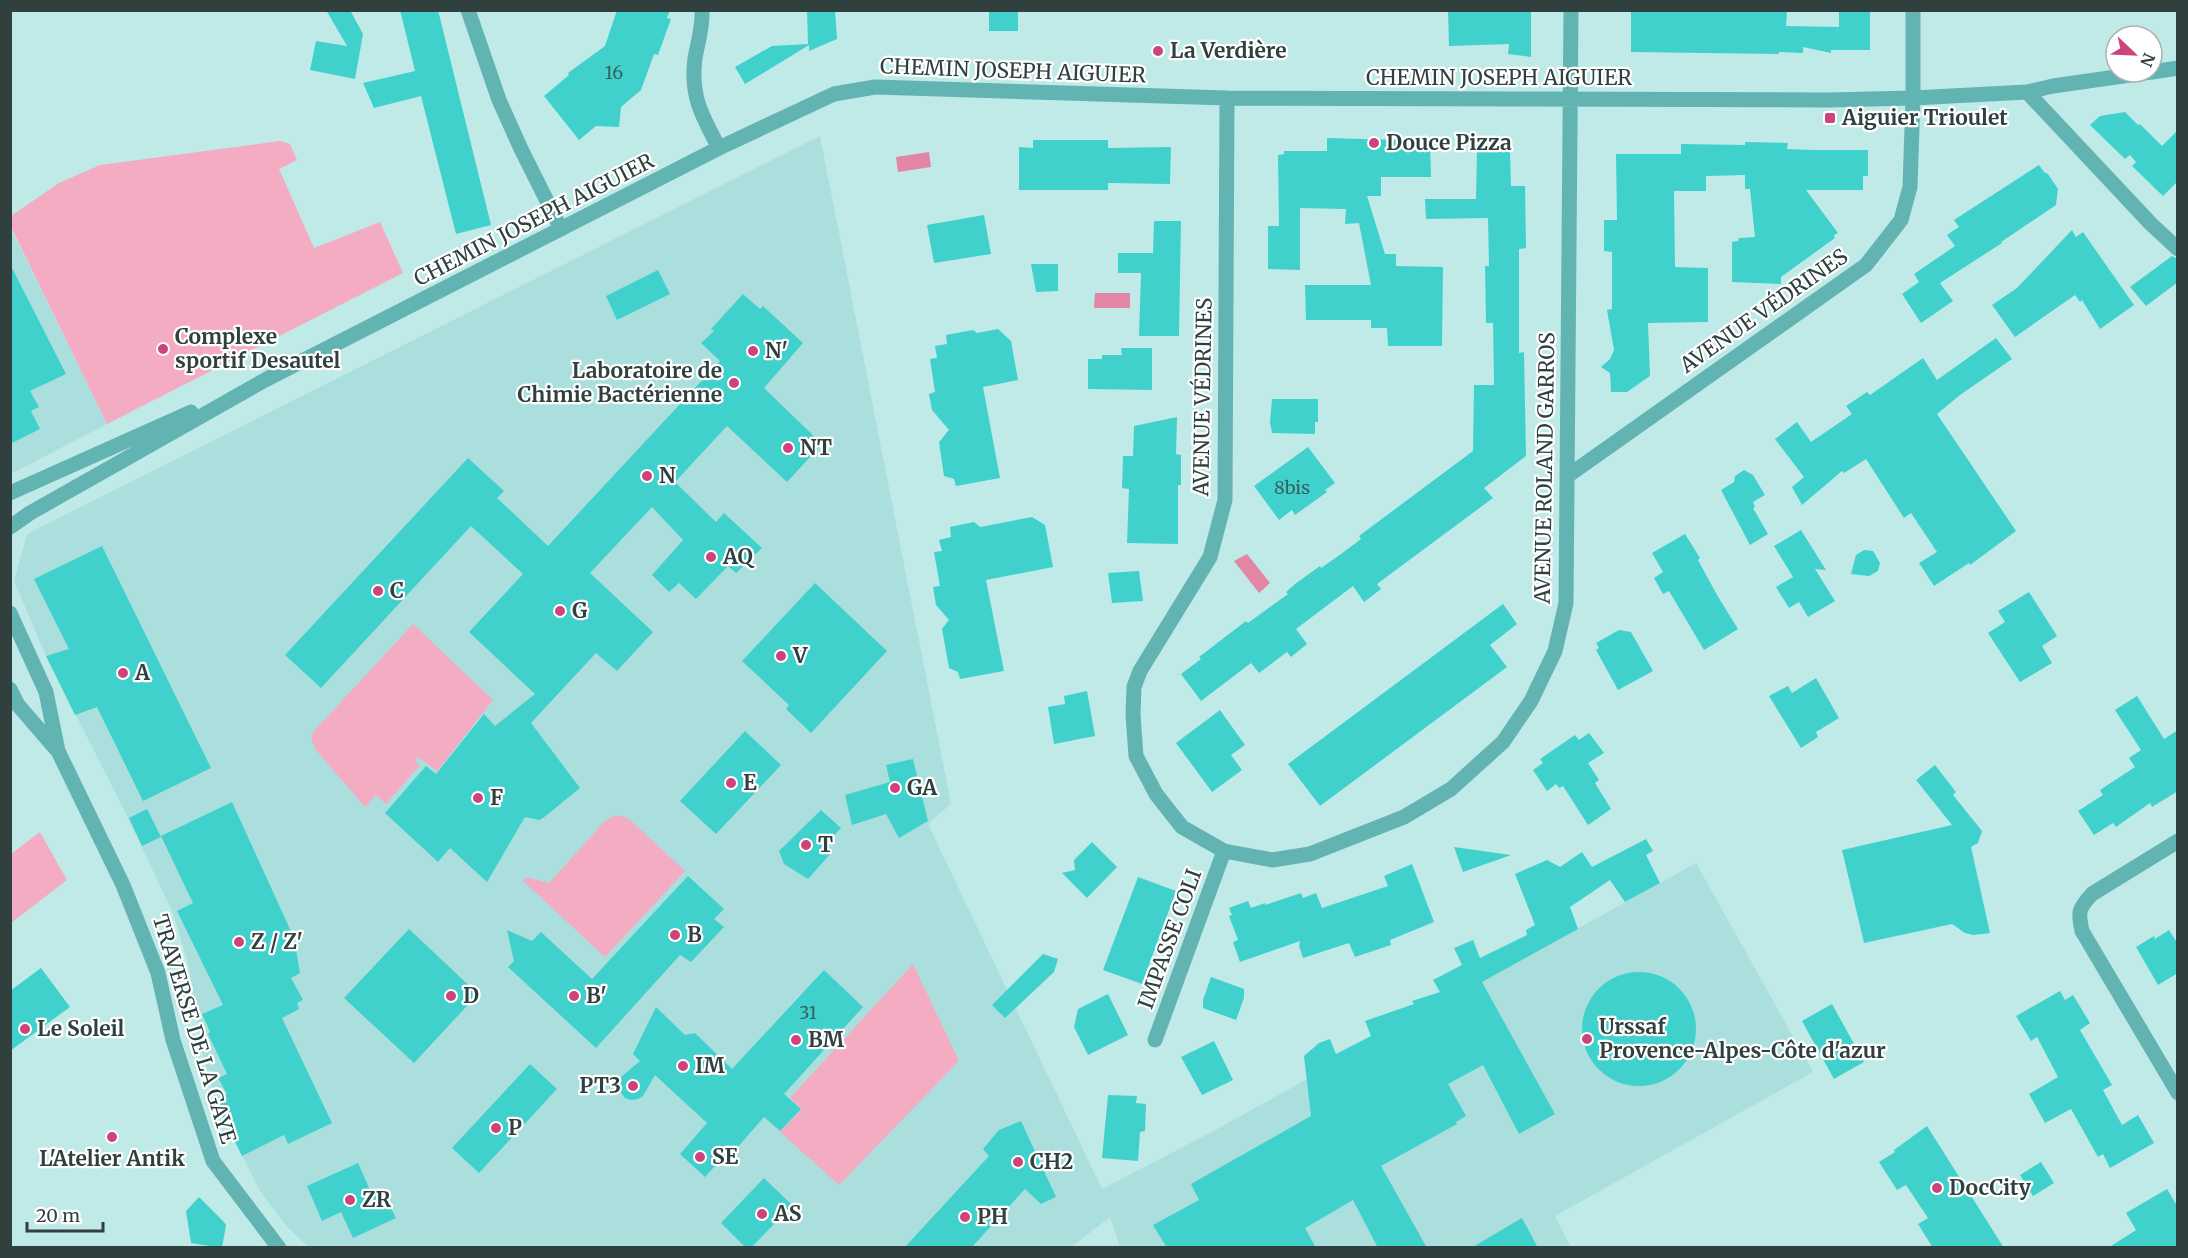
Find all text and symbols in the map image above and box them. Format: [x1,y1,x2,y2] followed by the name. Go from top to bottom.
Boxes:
[2104,24,2164,84] north arrow
[1170,37,1287,64] place label: La Verdière
[1151,44,1165,58] marker: La Verdière
[2136,50,2159,70] text: N
[880,52,1147,89] street label: CHEMIN JOSEPH AIGUIER
[605,61,623,84] house number: 16
[1366,64,1632,91] street label: CHEMIN JOSEPH AIGUIER
[1841,104,2008,131] place label: Aiguier Trioulet
[1823,111,1837,125] marker: Aiguier Trioulet
[1386,129,1512,156] place label: Douce Pizza
[1367,136,1381,150] marker: Douce Pizza
[409,147,659,292] street label: CHEMIN JOSEPH AIGUIER
[1673,242,1853,379] street label: AVENUE VÉDRINES
[1186,297,1218,498] street label: AVENUE VÉDRINES
[175,323,341,374] place label: Complexe sportif Desautel
[1529,332,1560,605] street label: AVENUE ROLAND GARROS
[765,337,788,364] place label: N'
[156,342,170,356] marker: Complexe sportif Desautel
[746,344,760,358] marker: N'
[518,357,722,408] place label: Laboratoire de Chimie Bactérienne
[727,376,741,390] marker: Laboratoire de Chimie Bactérienne
[800,434,832,461] place label: NT
[781,441,795,455] marker: NT
[659,462,676,489] place label: N
[640,469,654,483] marker: N
[1274,476,1310,499] house number: 8bis
[722,543,755,570] place label: AQ
[704,550,718,564] marker: AQ
[390,577,404,604] place label: C
[371,584,385,598] marker: C
[572,597,588,624] place label: G
[553,604,567,618] marker: G
[792,642,808,669] place label: V
[774,649,788,663] marker: V
[134,659,151,686] place label: A
[116,666,130,680] marker: A
[743,769,757,796] place label: E
[907,774,938,801] place label: GA
[724,776,738,790] marker: E
[888,781,902,795] marker: GA
[490,784,503,811] place label: F
[471,791,485,805] marker: F
[818,831,833,858] place label: T
[799,838,813,852] marker: T
[1132,865,1207,1012] street label: IMPASSE COLI
[147,911,242,1147] street label: TRAVERSE DE LA GAYE
[687,921,702,948] place label: B
[251,928,303,955] place label: Z / Z'
[668,928,682,942] marker: B
[232,935,246,949] marker: Z / Z'
[463,982,479,1009] place label: D
[586,982,607,1009] place label: B'
[444,989,458,1003] marker: D
[567,989,581,1003] marker: B'
[799,1001,817,1024] house number: 31
[1599,1013,1886,1064] place label: Urssaf Provence-Alpes-Côte d'azur
[37,1015,125,1042] place label: Le Soleil
[18,1022,32,1036] marker: Le Soleil
[808,1026,845,1053] place label: BM
[1580,1032,1594,1046] marker: Urssaf Provence-Alpes-Côte d'azur
[789,1033,803,1047] marker: BM
[695,1052,725,1079] place label: IM
[676,1059,690,1073] marker: IM
[579,1072,621,1099] place label: PT3
[626,1079,640,1093] marker: PT3
[508,1114,522,1141] place label: P
[489,1121,503,1135] marker: P
[105,1130,119,1144] marker: L'Atelier Antik
[712,1143,738,1170] place label: SE
[39,1145,185,1172] place label: L'Atelier Antik
[1030,1148,1073,1175] place label: CH2
[693,1150,707,1164] marker: SE
[1011,1155,1025,1169] marker: CH2
[1949,1174,2032,1201] place label: DocCity
[1930,1181,1944,1195] marker: DocCity
[362,1186,392,1213] place label: ZR
[343,1193,357,1207] marker: ZR
[27,1195,104,1233] scale bar
[773,1200,802,1227] place label: AS
[977,1203,1008,1230] place label: PH
[36,1204,80,1227] text: 20 m
[755,1207,769,1221] marker: AS
[958,1210,972,1224] marker: PH

